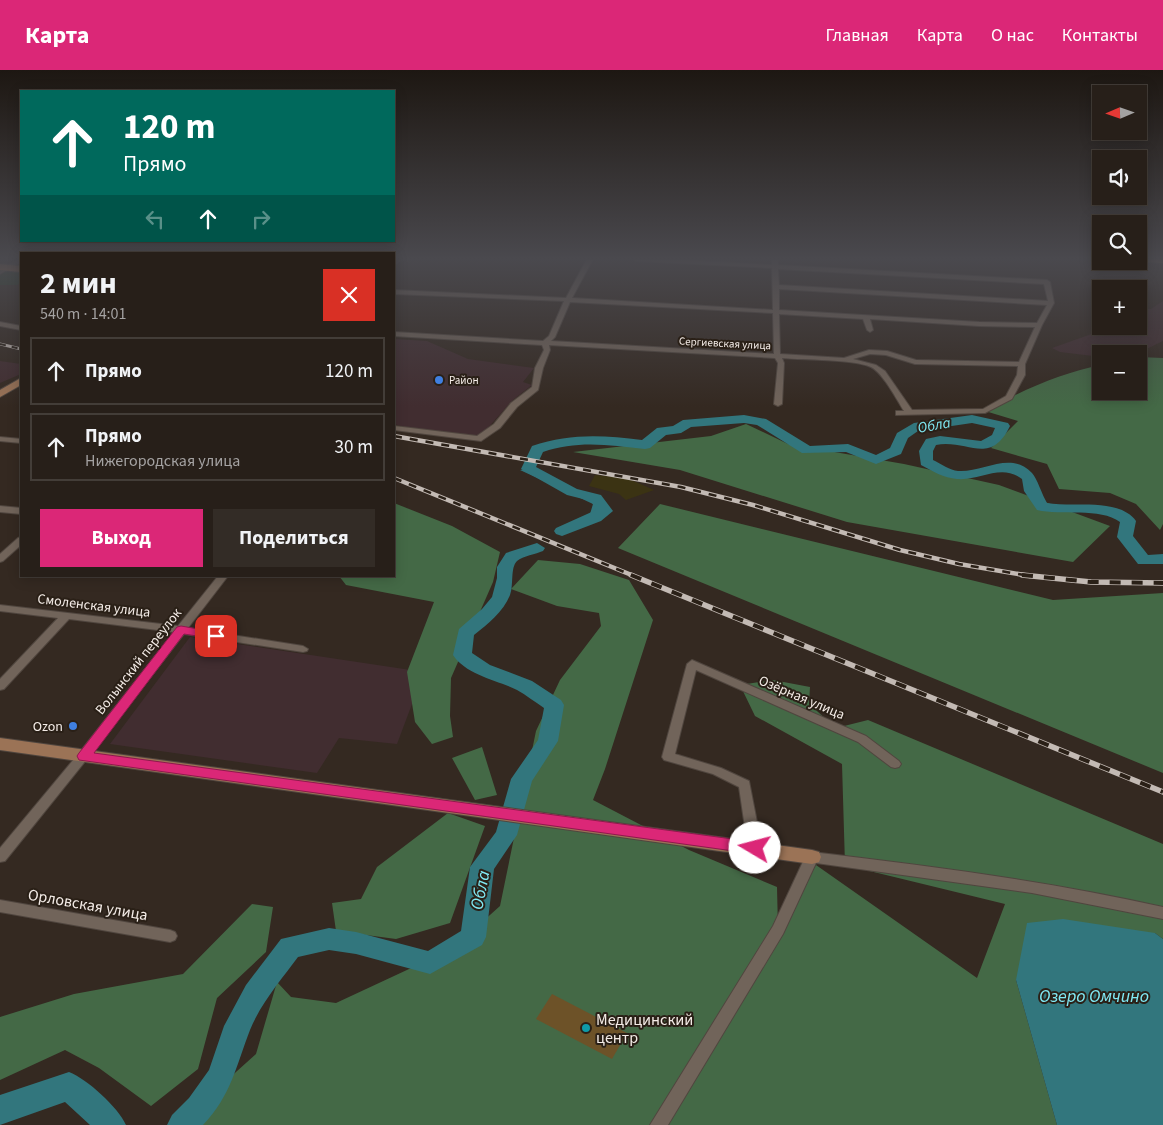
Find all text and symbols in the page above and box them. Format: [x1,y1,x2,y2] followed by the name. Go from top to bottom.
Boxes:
[25,18,89,53] text: Карта
[826,23,889,48] text: Главная
[917,23,963,48] text: Карта
[991,23,1034,48] text: О нас
[1062,23,1138,48] text: Контакты
[1092,85,1148,140] north arrow
[1092,85,1147,400] map controls
[123,102,215,152] text: 120 m
[40,110,105,175] icon: ahead
[123,148,187,180] text: Прямо
[1092,150,1147,205] button: sound
[141,205,169,233] icon: left
[194,205,222,233] icon: ahead
[247,205,275,233] icon: right
[1092,215,1147,270] button: search
[40,262,117,305] text: 2 мин
[323,269,375,321] button: close
[1092,280,1147,335] button: +
[40,303,127,325] text: 540 m · 14:01
[679,334,771,353] street label: Сергиевская улица
[1092,345,1147,400] button: −
[42,357,70,385] icon: ahead
[85,358,142,385] text: Прямо
[325,358,373,385] text: 120 m
[449,373,479,388] place label: Район
[433,374,445,386] marker: Район
[916,412,952,439] water label: Обла
[85,423,142,450] text: Прямо
[42,433,70,461] icon: ahead
[335,434,373,461] text: 30 m
[85,450,240,472] text: Нижегородская улица
[40,509,203,567] button: Выход
[213,509,375,567] button: Поделиться
[36,589,151,623] street label: Смоленская улица
[91,604,187,719] street label: Волынский переулок
[195,615,237,657] pin
[202,622,230,650] icon: arrive
[755,671,848,725] street label: Озёрная улица
[33,717,63,737] place label: Ozon
[67,720,79,732] marker: Ozon
[728,821,780,873] position arrow
[464,868,497,912] water label: Обла
[26,884,149,926] street label: Орловская улица
[1039,984,1149,1009] water label: Озеро Омчино
[596,1009,693,1049] place label: Медицинский центр
[580,1022,592,1034] marker: Медицинский центр

